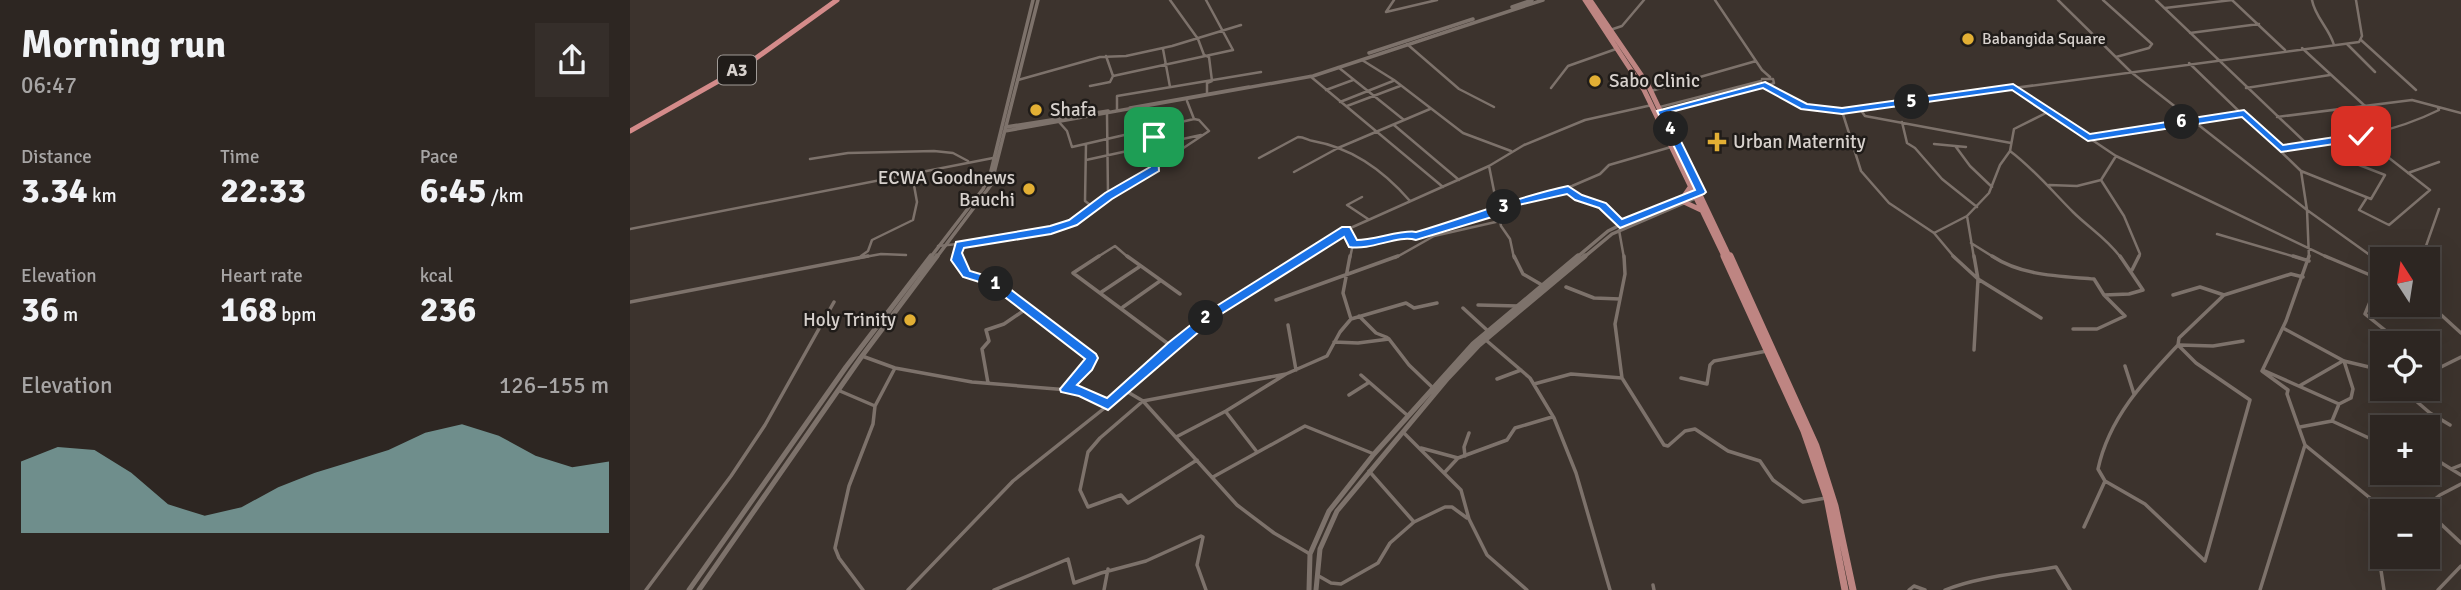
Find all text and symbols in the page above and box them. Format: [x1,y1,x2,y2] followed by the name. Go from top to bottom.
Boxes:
[21,21,226,68] text: Morning run
[535,23,609,97] button: share
[1982,29,2106,49] place label: Babangida Square
[1960,31,1976,47] marker: Babangida Square
[718,56,756,84] road number: A3
[1609,69,1700,93] place label: Sabo Clinic
[21,71,77,100] text: 06:47
[1587,73,1603,89] marker: Sabo Clinic
[1894,84,1930,119] pin: 5
[1906,89,1917,113] text: 5
[1050,98,1097,122] place label: Shafa
[1028,102,1044,118] marker: Shafa
[2164,104,2200,140] pin: 6
[2331,106,2391,166] pin
[1124,107,1184,167] pin
[2176,109,2187,133] text: 6
[1654,111,1688,146] pin: 4
[1665,116,1676,140] text: 4
[2342,117,2380,155] icon: check
[1135,118,1173,156] icon: arrive
[1733,130,1866,154] place label: Urban Maternity
[1707,132,1727,152] marker: Urban Maternity
[21,145,92,169] text: Distance
[220,145,259,169] text: Time
[420,145,458,169] text: Pace
[878,166,1015,212] place label: ECWA Goodnews Bauchi
[21,169,88,212] text: 3.34
[220,169,306,212] text: 22:33
[420,169,487,212] text: 6:45
[1021,181,1037,197] marker: ECWA Goodnews Bauchi
[88,184,117,208] text: km
[487,184,524,208] text: /km
[1486,190,1522,224] pin: 3
[1498,194,1509,218] text: 3
[2370,247,2440,317] north arrow
[2370,247,2440,569] map controls
[21,264,97,288] text: Elevation
[220,264,303,288] text: Heart rate
[420,264,453,288] text: kcal
[978,266,1014,302] pin: 1
[990,271,1001,295] text: 1
[21,288,59,331] text: 36
[220,288,277,331] text: 168
[420,288,476,331] text: 236
[1188,300,1224,336] pin: 2
[59,303,78,327] text: m
[277,303,316,327] text: bpm
[1200,305,1211,329] text: 2
[803,308,896,332] place label: Holy Trinity
[902,312,918,328] marker: Holy Trinity
[2370,331,2440,401] button: locate
[21,371,113,400] text: Elevation
[499,371,609,400] text: 126–155 m
[2370,415,2440,485] button: +
[2370,499,2440,569] button: −

